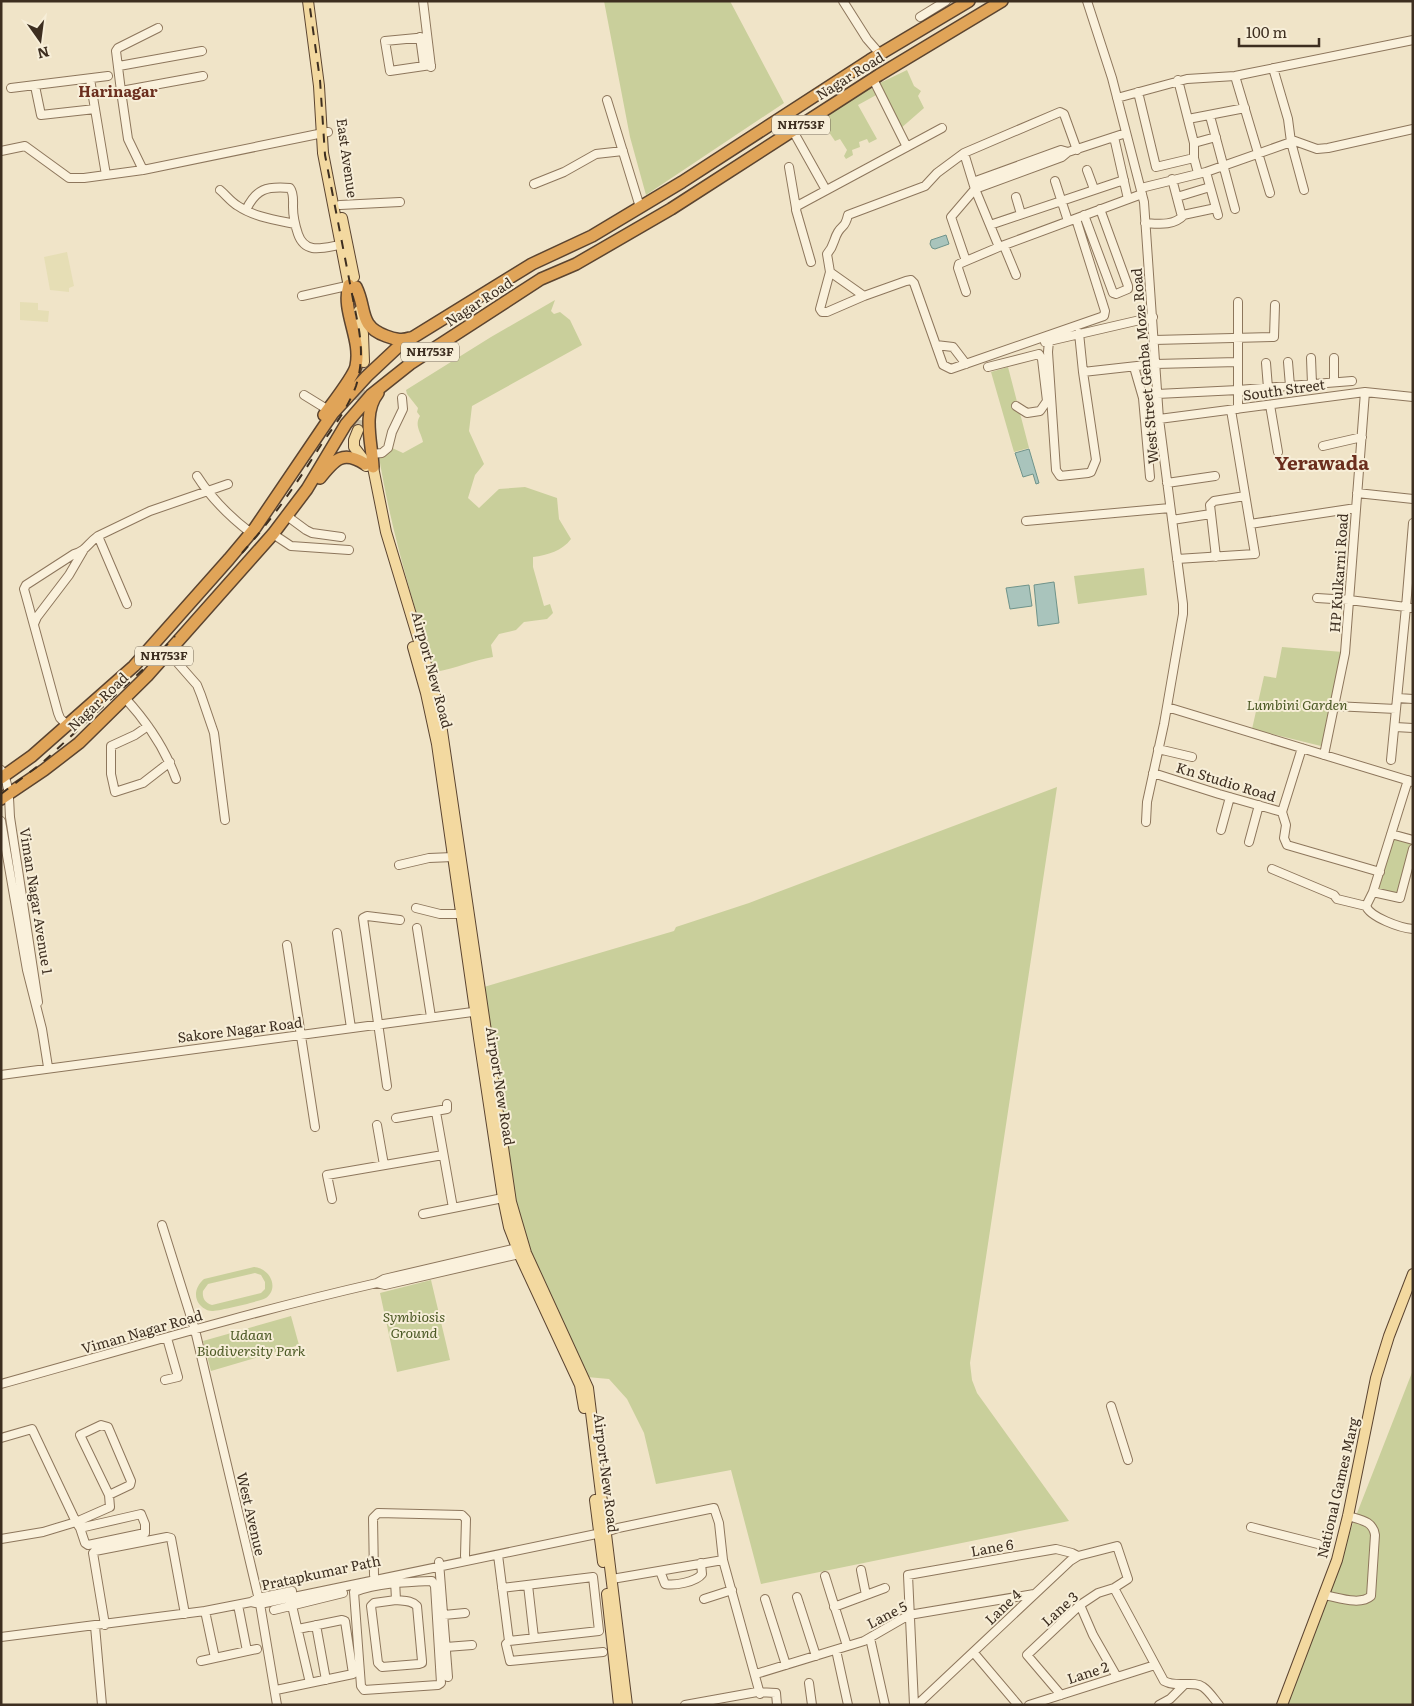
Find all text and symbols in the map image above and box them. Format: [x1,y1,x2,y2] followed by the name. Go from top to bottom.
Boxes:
[15,15,65,65] north arrow
[1239,15,1319,47] scale bar
[1246,20,1287,43] text: 100 m
[35,42,52,65] text: N
[812,46,888,104] street label: Nagar Road
[78,79,158,102] district label: Harinagar
[772,116,830,134] road number: NH753F
[333,117,363,199] street label: East Avenue
[1125,267,1163,465] street label: West Street Genba Moze Road
[441,272,517,331] street label: Nagar Road
[401,342,459,362] road number: NH753F
[1241,373,1327,405] street label: South Street
[1275,448,1369,476] district label: Yerawada
[1324,512,1352,633] street label: HP Kulkarni Road
[408,609,458,731] street label: Airport New Road
[135,646,193,666] road number: NH753F
[63,667,132,735] street label: Nagar Road
[1246,694,1348,714] park label: Lumbini Garden
[1174,756,1279,806] street label: Kn Studio Road
[15,826,59,976] street label: Viman Nagar Avenue 1
[176,1011,304,1047] street label: Sakore Nagar Road
[482,1025,520,1147] street label: Airport New Road
[79,1304,205,1358] street label: Viman Nagar Road
[383,1306,445,1342] park label: Symbiosis Ground
[196,1324,306,1360] park label: Udaan Biodiversity Park
[590,1412,624,1534] street label: Airport New Road
[1311,1415,1363,1560] street label: National Games Marg
[233,1470,271,1557] street label: West Avenue
[969,1533,1015,1561] street label: Lane 6
[259,1550,382,1594] street label: Pratapkumar Path
[980,1584,1025,1629] street label: Lane 4
[1037,1586,1082,1630] street label: Lane 3
[863,1596,910,1633] street label: Lane 5
[1064,1656,1111,1688] street label: Lane 2

